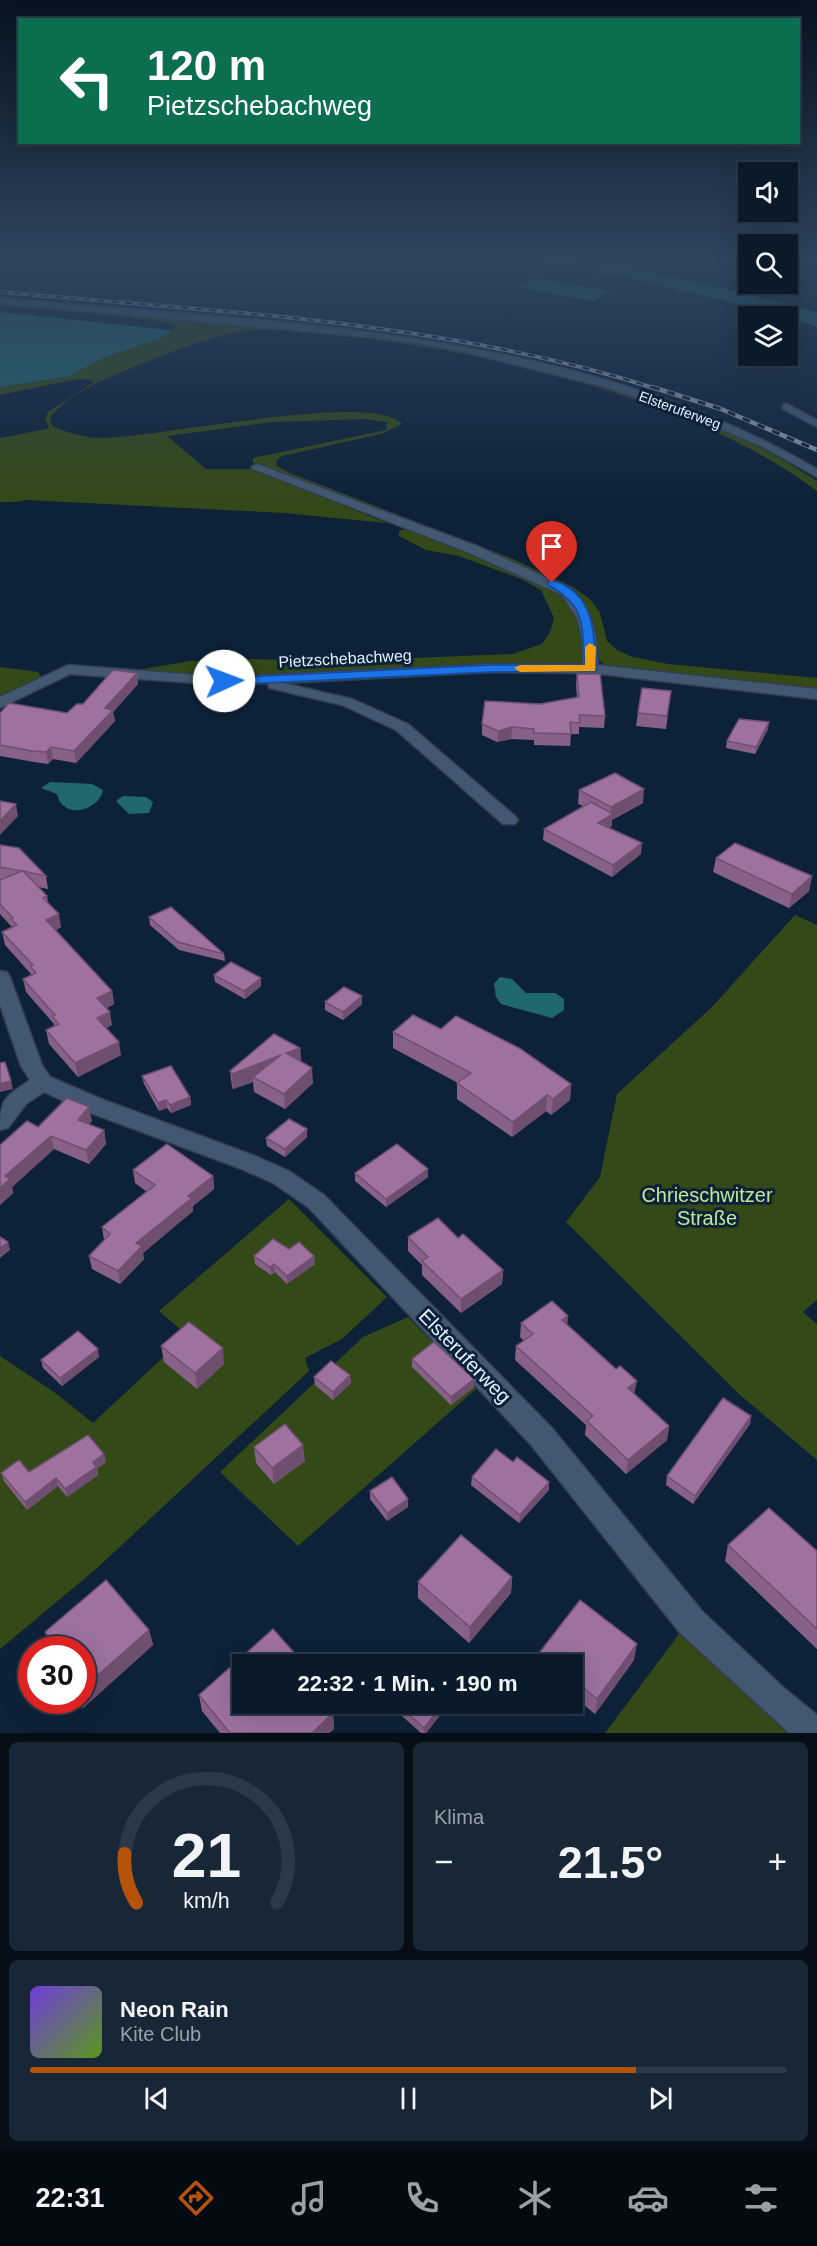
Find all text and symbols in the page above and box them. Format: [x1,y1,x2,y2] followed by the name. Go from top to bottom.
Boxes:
[48,42,126,120] icon: left
[147,42,266,89] text: 120 m
[147,91,372,121] text: Pietzschebachweg
[738,162,798,366] map controls
[738,162,798,222] button: sound
[738,234,798,294] button: search
[738,306,798,366] button: layers
[637,388,723,432] street label: Elsteruferweg
[526,521,577,583] pin
[535,530,568,563] icon: arrive
[278,647,412,670] street label: Pietzschebachweg
[192,649,256,713] position arrow
[641,1184,773,1229] park label: Chrieschwitzer Straße
[415,1304,515,1408] street label: Elsteruferweg
[18,1636,96,1714] speed limit sign: 30
[297,1671,518,1696] text: 22:32 · 1 Min. · 190 m
[434,1806,484,1828] text: Klima
[172,1821,241,1890] text: 21
[558,1837,663,1888] text: 21.5°
[434,1843,453,1880] text: −
[768,1843,787,1880] text: +
[183,1890,230,1914] text: km/h
[120,1997,229,2022] text: Neon Rain
[120,2023,201,2045] text: Kite Club
[140,2082,173,2115] icon: previous
[392,2082,425,2115] icon: pause
[644,2082,677,2115] icon: next
[175,2177,217,2219] icon: directions
[288,2177,330,2219] icon: music
[401,2177,443,2219] icon: phone
[514,2177,556,2219] icon: climate
[627,2177,669,2219] icon: car
[740,2177,782,2219] icon: filters
[35,2183,104,2213] text: 22:31

